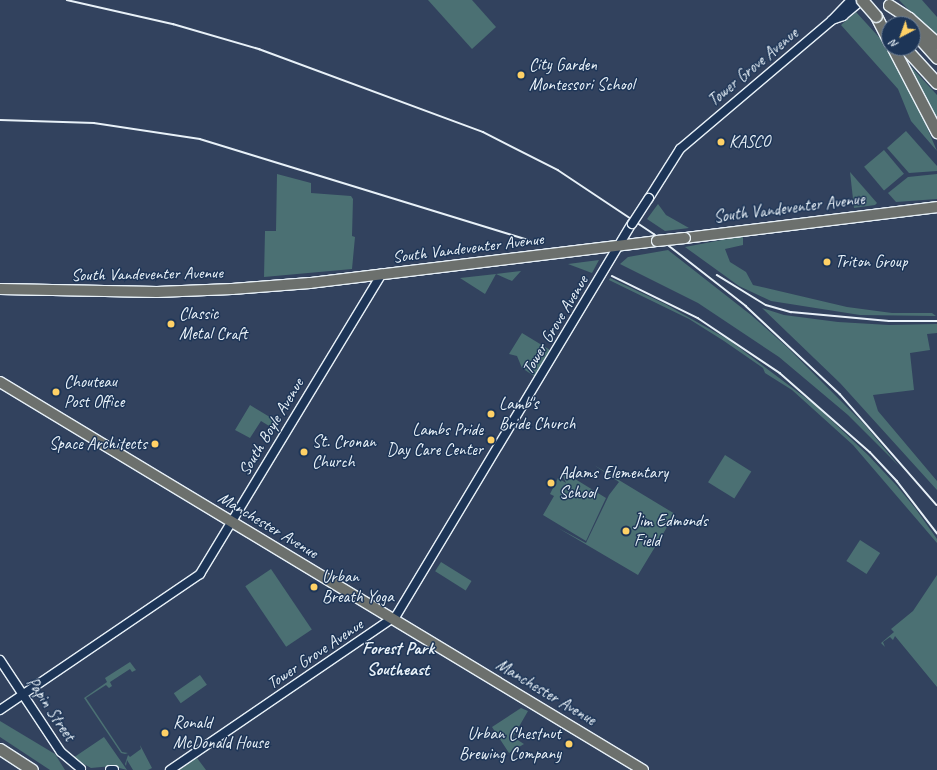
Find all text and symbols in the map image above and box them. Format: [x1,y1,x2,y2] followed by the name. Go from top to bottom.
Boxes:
[881,16,921,56] north arrow
[704,23,802,111] street label: Tower Grove Avenue
[887,37,901,52] text: N
[529,55,634,95] place label: City Garden Montessori School
[516,70,526,80] marker: City Garden Montessori School
[729,132,770,152] place label: KASCO
[716,137,726,147] marker: KASCO
[712,189,866,227] street label: South Vandeventer Avenue
[391,229,545,267] street label: South Vandeventer Avenue
[835,252,907,272] place label: Triton Group
[822,257,832,267] marker: Triton Group
[71,262,223,286] street label: South Vandeventer Avenue
[518,272,592,378] street label: Tower Grove Avenue
[179,304,248,344] place label: Classic Metal Craft
[166,319,176,329] marker: Classic Metal Craft
[64,372,124,412] place label: Chouteau Post Office
[234,375,308,479] street label: South Boyle Avenue
[51,387,61,397] marker: Chouteau Post Office
[499,394,576,434] place label: Lamb's Bride Church
[486,409,496,419] marker: Lamb's Bride Church
[386,420,483,460] place label: Lambs Pride Day Care Center
[312,432,376,472] place label: St. Cronan Church
[49,434,147,454] place label: Space Architects
[486,435,496,445] marker: Lambs Pride Day Care Center
[150,439,160,449] marker: Space Architects
[299,447,309,457] marker: St. Cronan Church
[559,463,667,503] place label: Adams Elementary School
[546,478,556,488] marker: Adams Elementary School
[214,487,322,563] street label: Manchester Avenue
[634,511,708,551] place label: Jim Edmonds Field
[621,526,631,536] marker: Jim Edmonds Field
[322,567,393,607] place label: Urban Breath Yoga
[309,582,319,592] marker: Urban Breath Yoga
[263,614,367,694] street label: Tower Grove Avenue
[362,638,434,680] district label: Forest Park Southeast
[492,654,600,730] street label: Manchester Avenue
[22,673,80,745] street label: Papin Street
[173,713,268,753] place label: Ronald McDonald House
[461,724,561,764] place label: Urban Chestnut Brewing Company
[160,728,170,738] marker: Ronald McDonald House
[564,739,574,749] marker: Urban Chestnut Brewing Company

